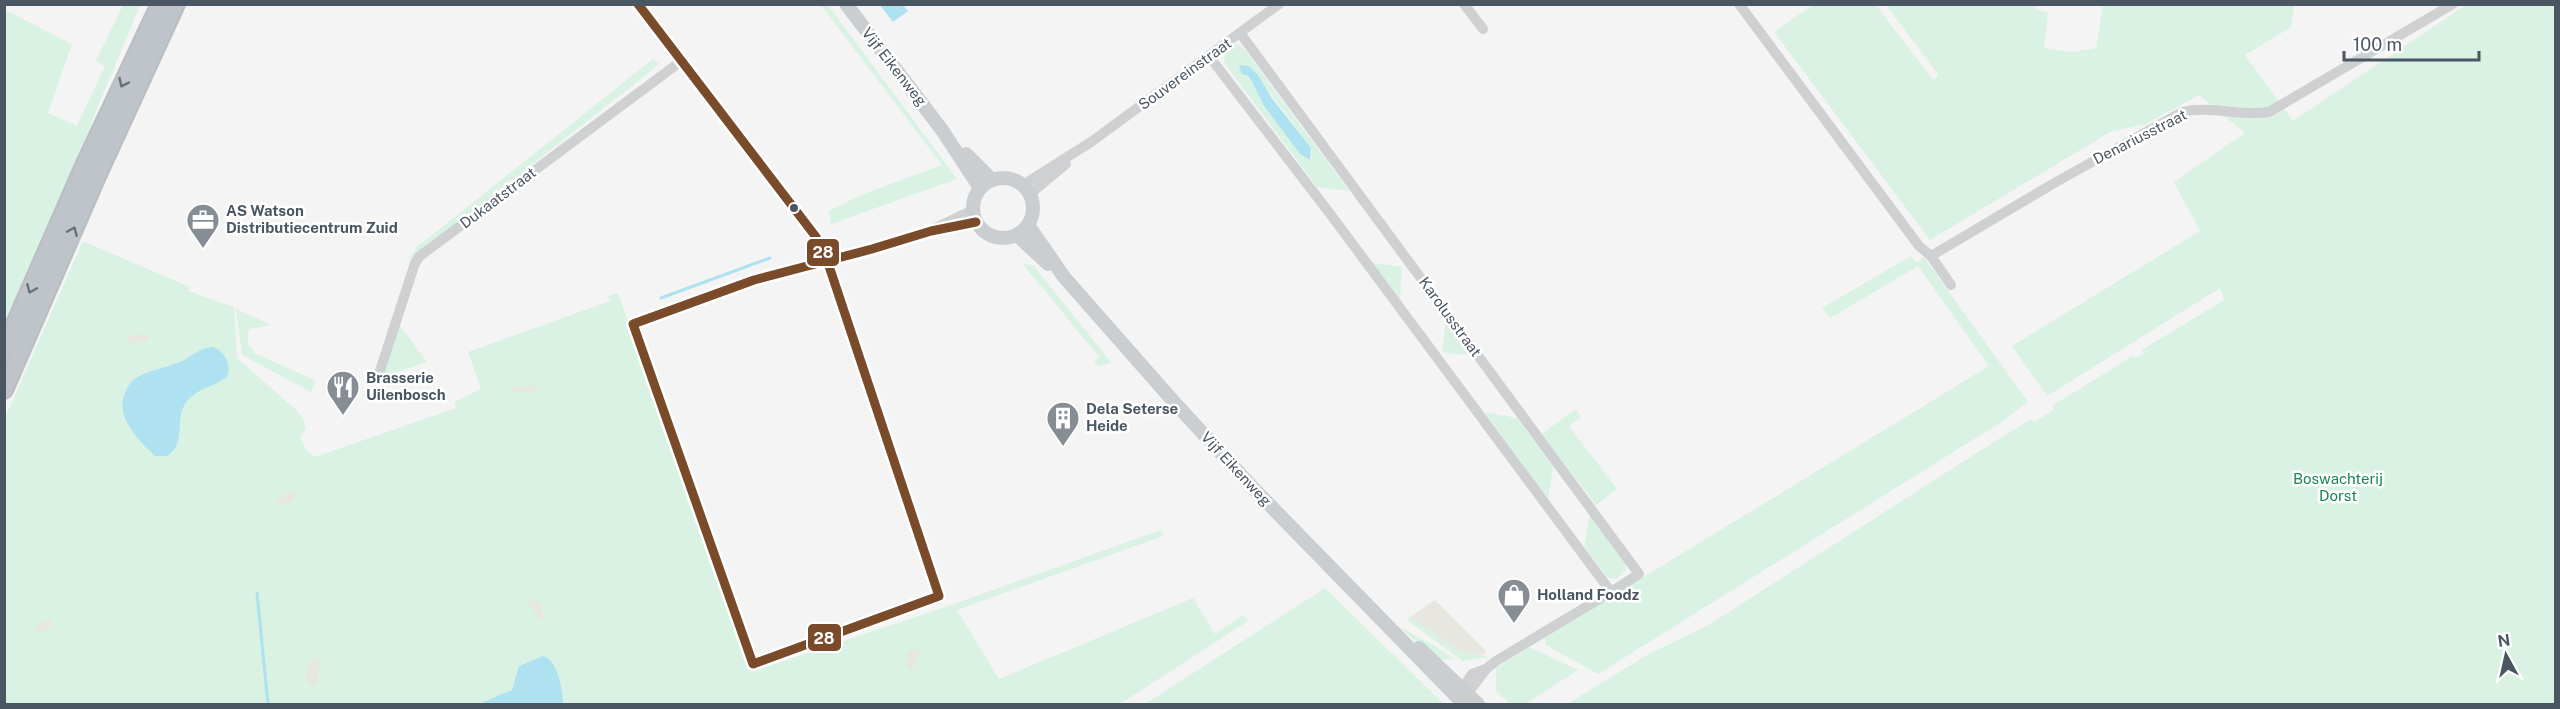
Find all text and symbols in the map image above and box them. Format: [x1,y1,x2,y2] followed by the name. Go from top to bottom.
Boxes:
[859,24,930,109] street label: Vijf Eikenweg
[2344,24,2479,62] scale bar
[1135,34,1235,113] street label: Souvereinstraat
[2353,34,2402,55] text: 100 m
[119,76,131,87] one-way arrow
[2090,106,2189,167] street label: Denariusstraat
[456,164,539,232] street label: Dukaatstraat
[185,202,221,249] office icon: AS Watson Distributiecentrum Zuid
[226,202,398,236] place label: AS Watson Distributiecentrum Zuid
[788,202,800,214] unlabelled marker
[66,227,78,238] one-way arrow
[806,238,840,267] line badge: 28
[813,243,834,262] text: 28
[1416,274,1485,360] street label: Karolusstraat
[26,282,38,293] one-way arrow
[325,369,361,416] restaurant icon: Brasserie Uilenbosch
[366,369,446,403] place label: Brasserie Uilenbosch
[1045,400,1081,447] building icon: Dela Seterse Heide
[1086,400,1178,434] place label: Dela Seterse Heide
[1198,428,1275,509] street label: Vijf Eikenweg
[2293,470,2383,504] park label: Boswachterij Dorst
[1496,577,1532,624] shop icon: Holland Foodz
[1537,586,1639,603] place label: Holland Foodz
[807,623,842,652] line badge: 28
[2476,625,2536,685] north arrow
[814,629,835,648] text: 28
[2496,630,2512,651] text: N

